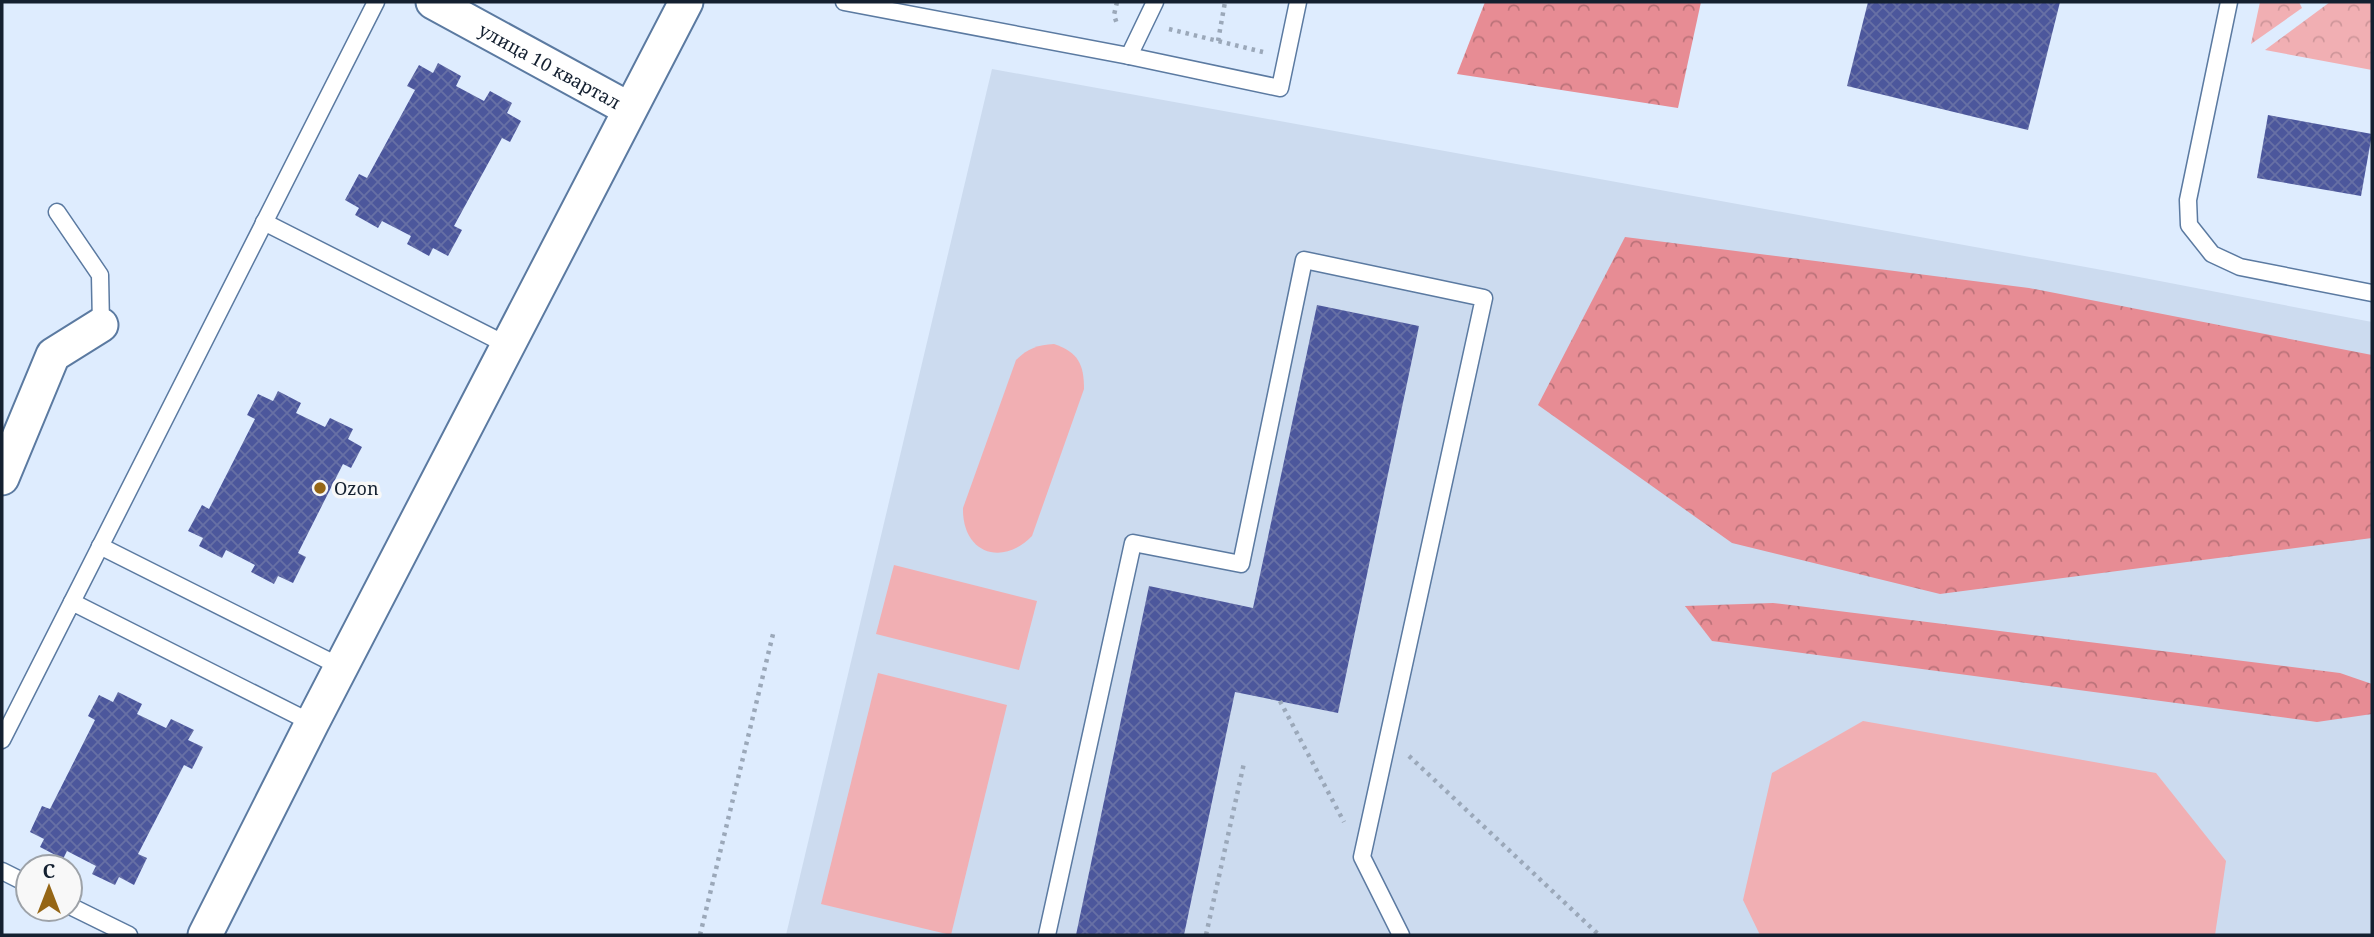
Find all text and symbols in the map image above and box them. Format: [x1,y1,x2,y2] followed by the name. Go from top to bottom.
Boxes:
[475,17,625,114] street label: улица 10 квартал
[334,476,379,500] place label: Ozon
[312,480,328,496] marker: Ozon
[14,853,84,923] north arrow
[43,858,55,884] text: С

